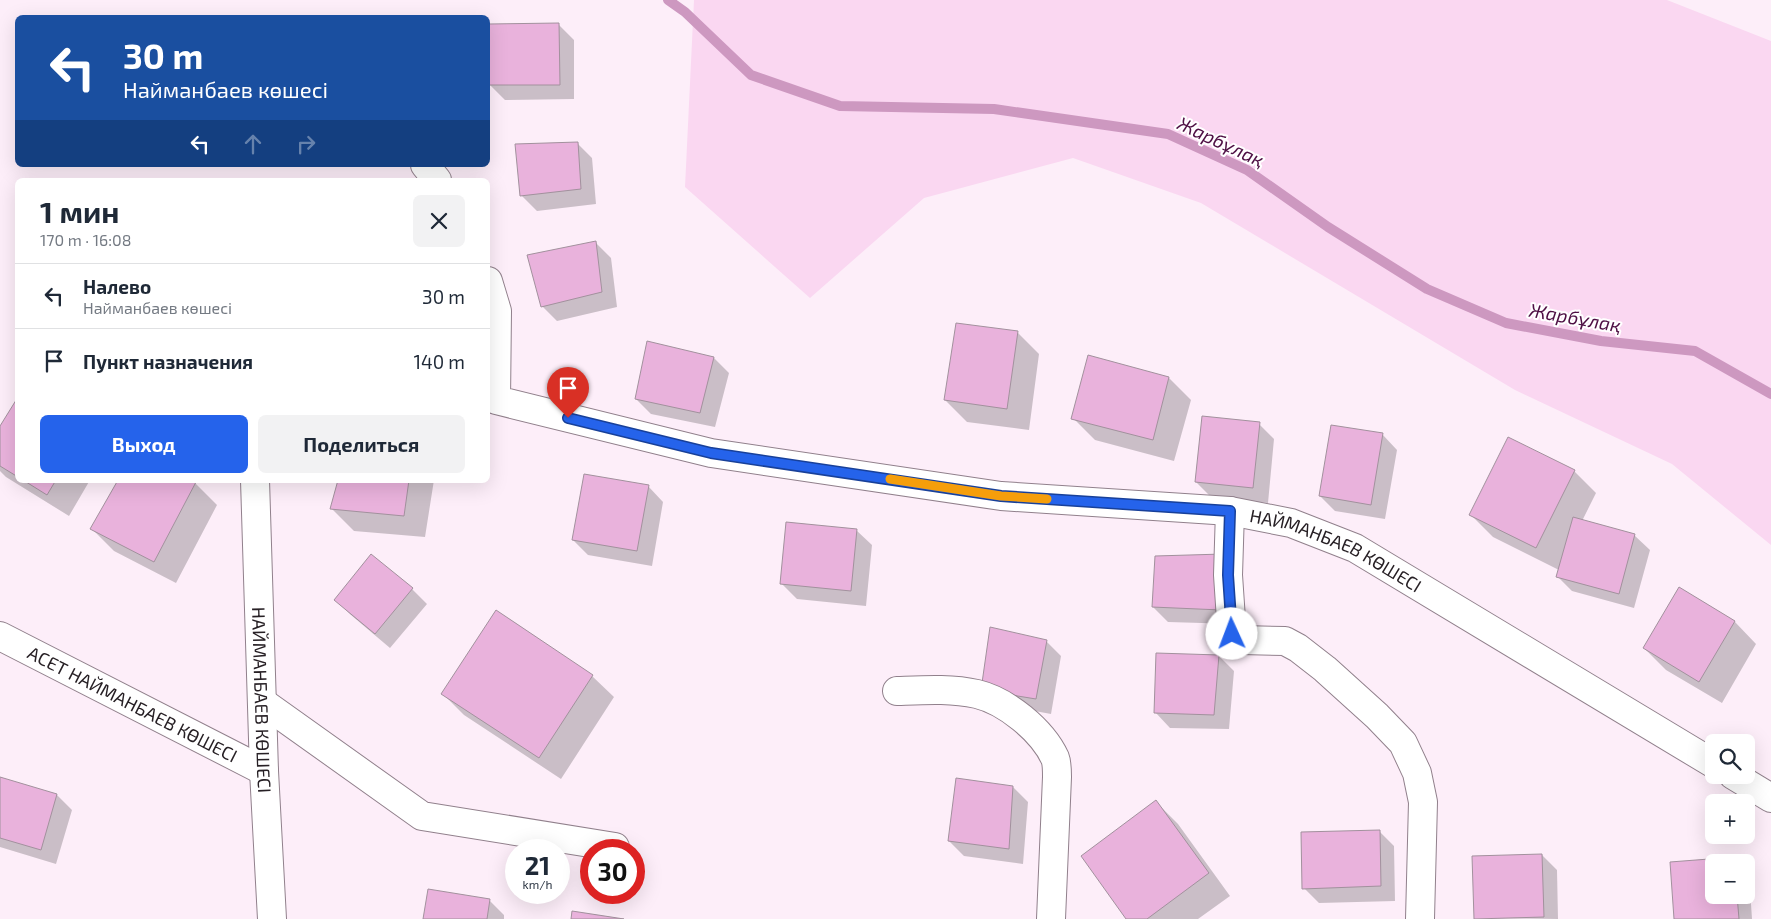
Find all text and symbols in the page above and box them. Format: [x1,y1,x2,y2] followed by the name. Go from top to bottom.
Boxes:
[123,34,203,76] text: 30 m
[40,35,105,100] icon: left
[123,76,328,102] text: Найманбаев көшесі
[1173,111,1268,171] water label: Жарбұлақ
[186,130,214,158] icon: left
[239,130,267,158] icon: ahead
[292,130,320,158] icon: right
[40,193,119,229] text: 1 мин
[413,195,465,247] button: close
[40,230,131,249] text: 170 m · 16:08
[83,275,151,298] text: Налево
[40,282,68,310] icon: left
[422,285,465,308] text: 30 m
[1527,297,1622,336] water label: Жарбұлақ
[83,298,232,317] text: Найманбаев көшесі
[40,347,68,375] icon: arrive
[83,350,253,373] text: Пункт назначения
[413,350,465,373] text: 140 m
[547,367,589,418] pin
[554,374,582,402] icon: arrive
[40,415,248,473] button: Выход
[258,415,465,473] button: Поделиться
[1248,504,1426,597] street label: НАЙМАНБАЕВ КӨШЕСІ
[248,606,276,794] street label: НАЙМАНБАЕВ КӨШЕСІ
[1205,607,1257,659] position arrow
[24,641,241,766] street label: АСЕТ НАЙМАНБАЕВ КӨШЕСІ
[1705,734,1755,904] map controls
[1705,734,1755,784] button: search
[1705,794,1755,844] button: +
[580,839,645,904] speed limit sign: 30
[525,850,550,880] text: 21
[1705,854,1755,904] button: −
[523,877,552,891] text: km/h

